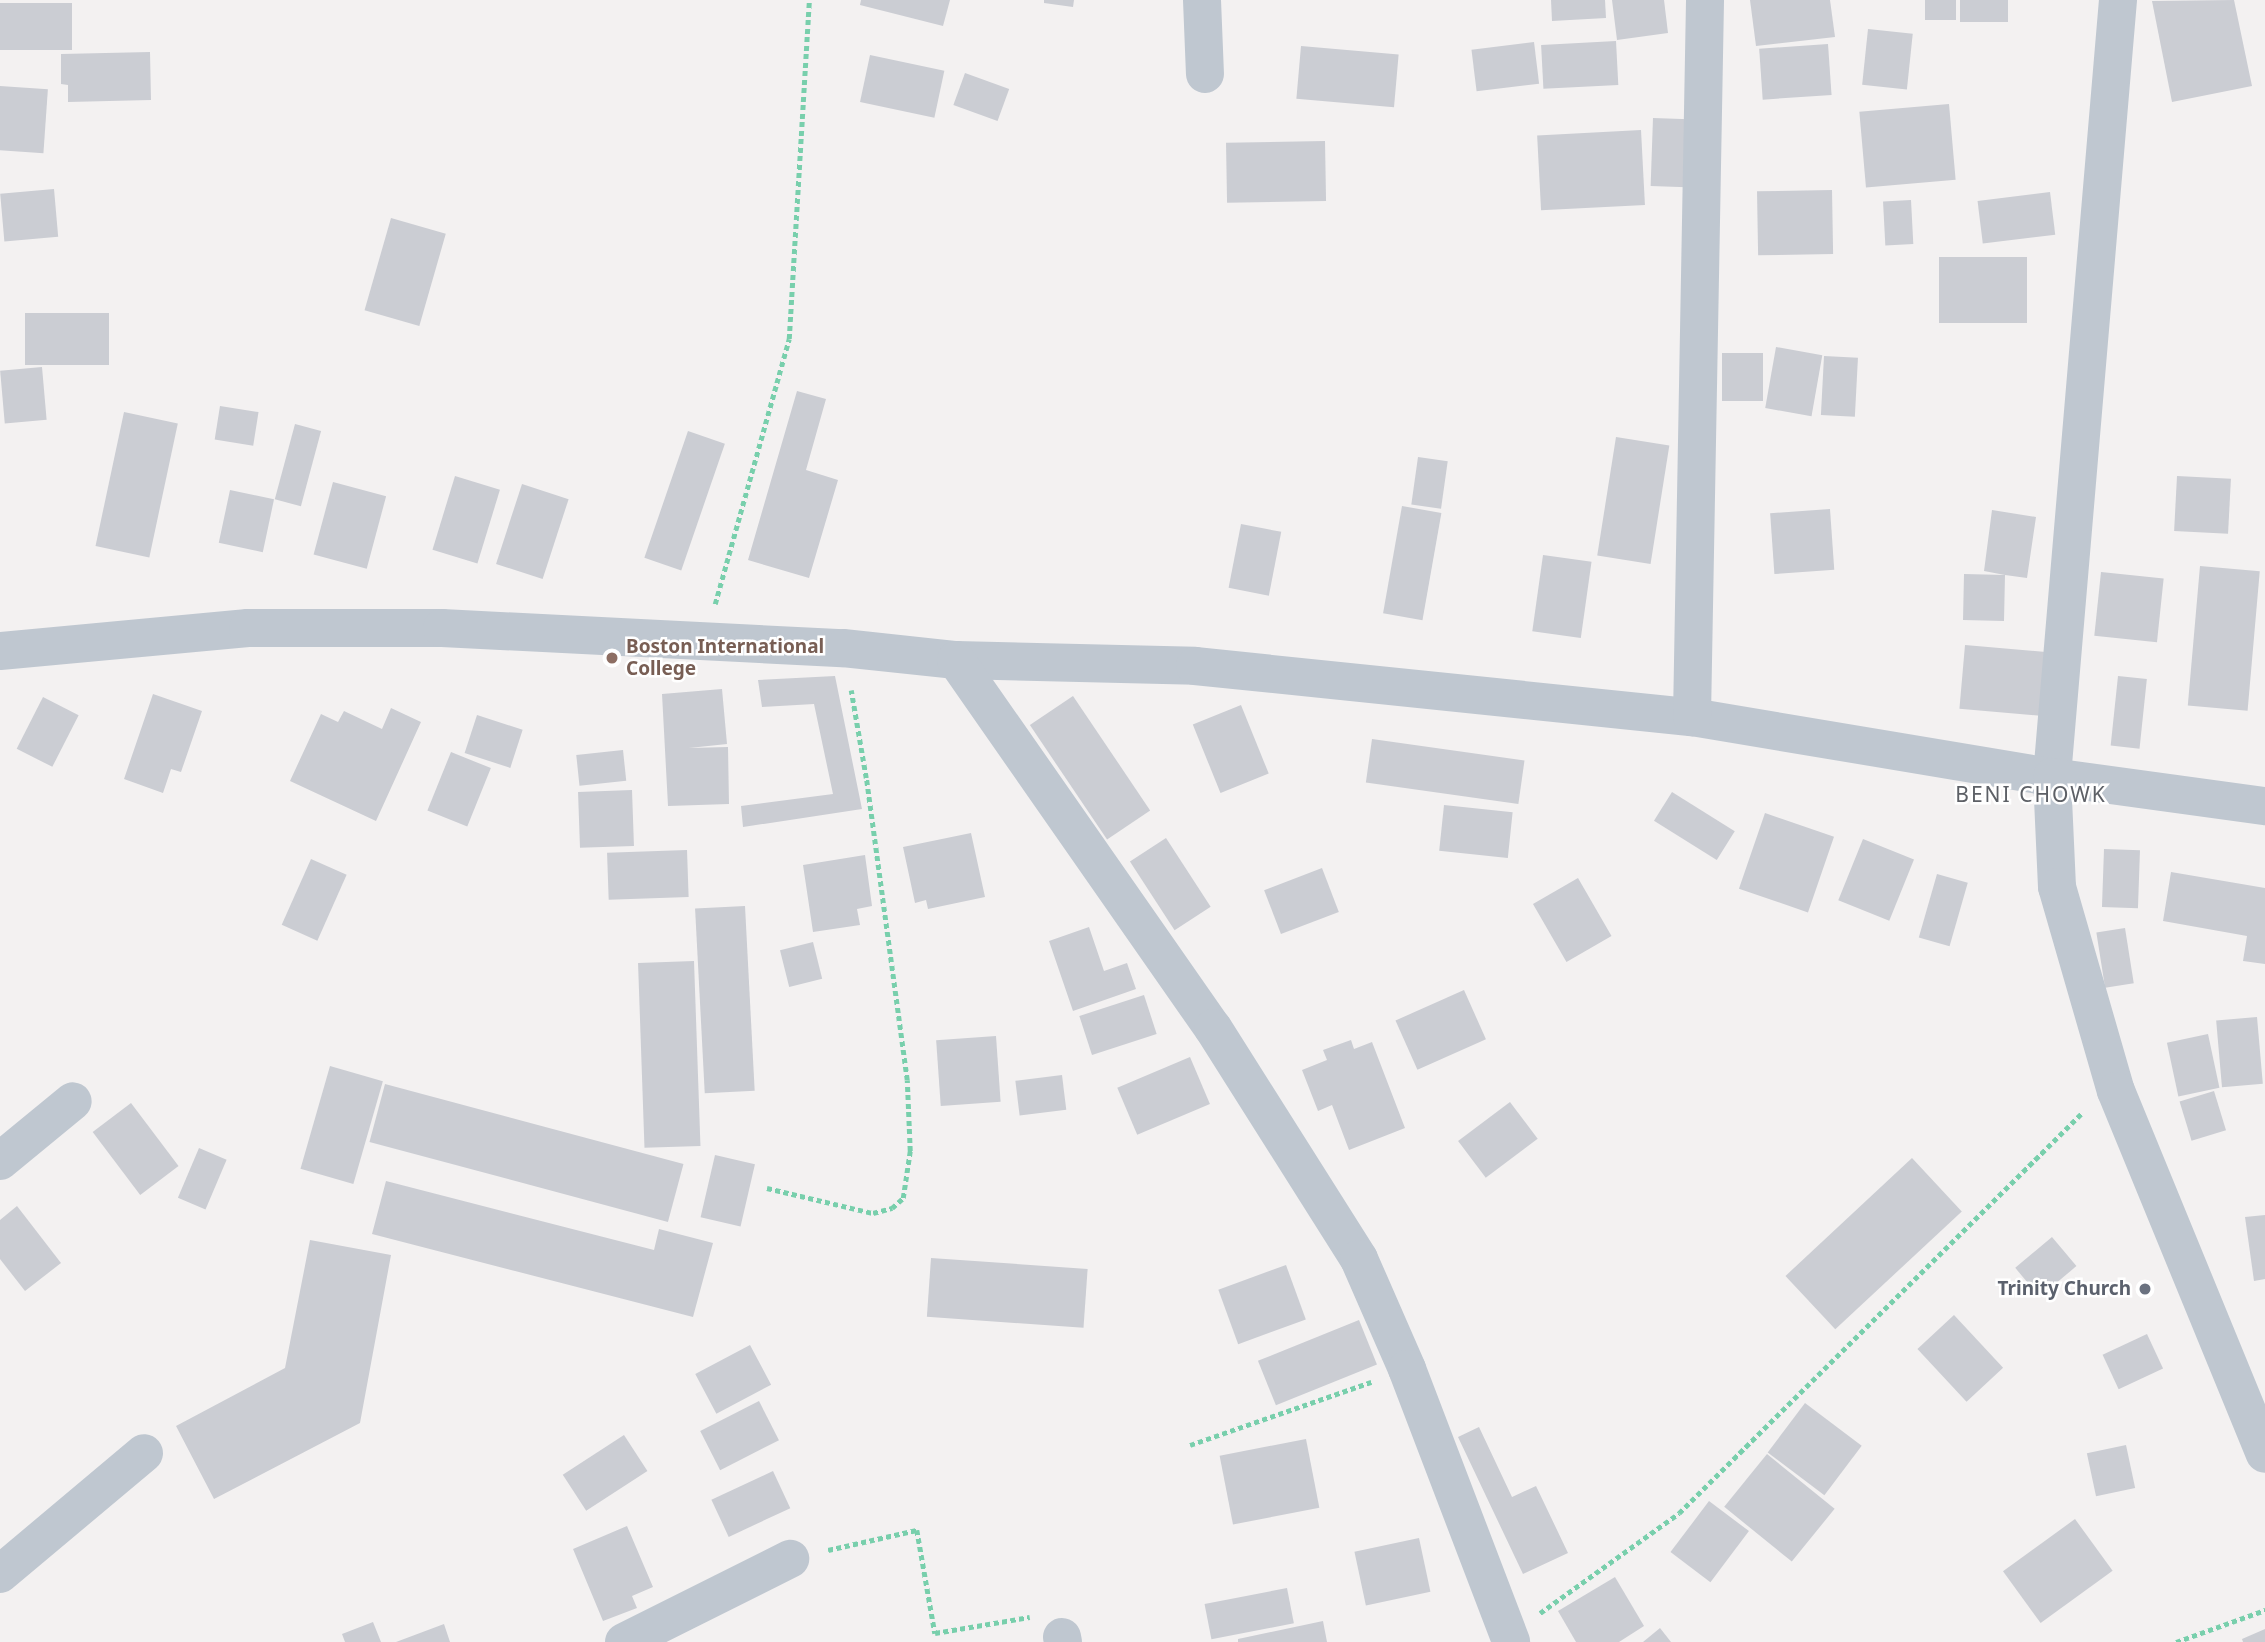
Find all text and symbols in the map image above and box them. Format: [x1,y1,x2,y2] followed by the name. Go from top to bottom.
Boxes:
[626,636,824,680] place label: Boston International College
[604,650,620,666] marker: Boston International College
[1957,781,2105,807] district label: BENI CHOWK
[1998,1278,2131,1300] place label: Trinity Church
[2137,1281,2153,1297] marker: Trinity Church

